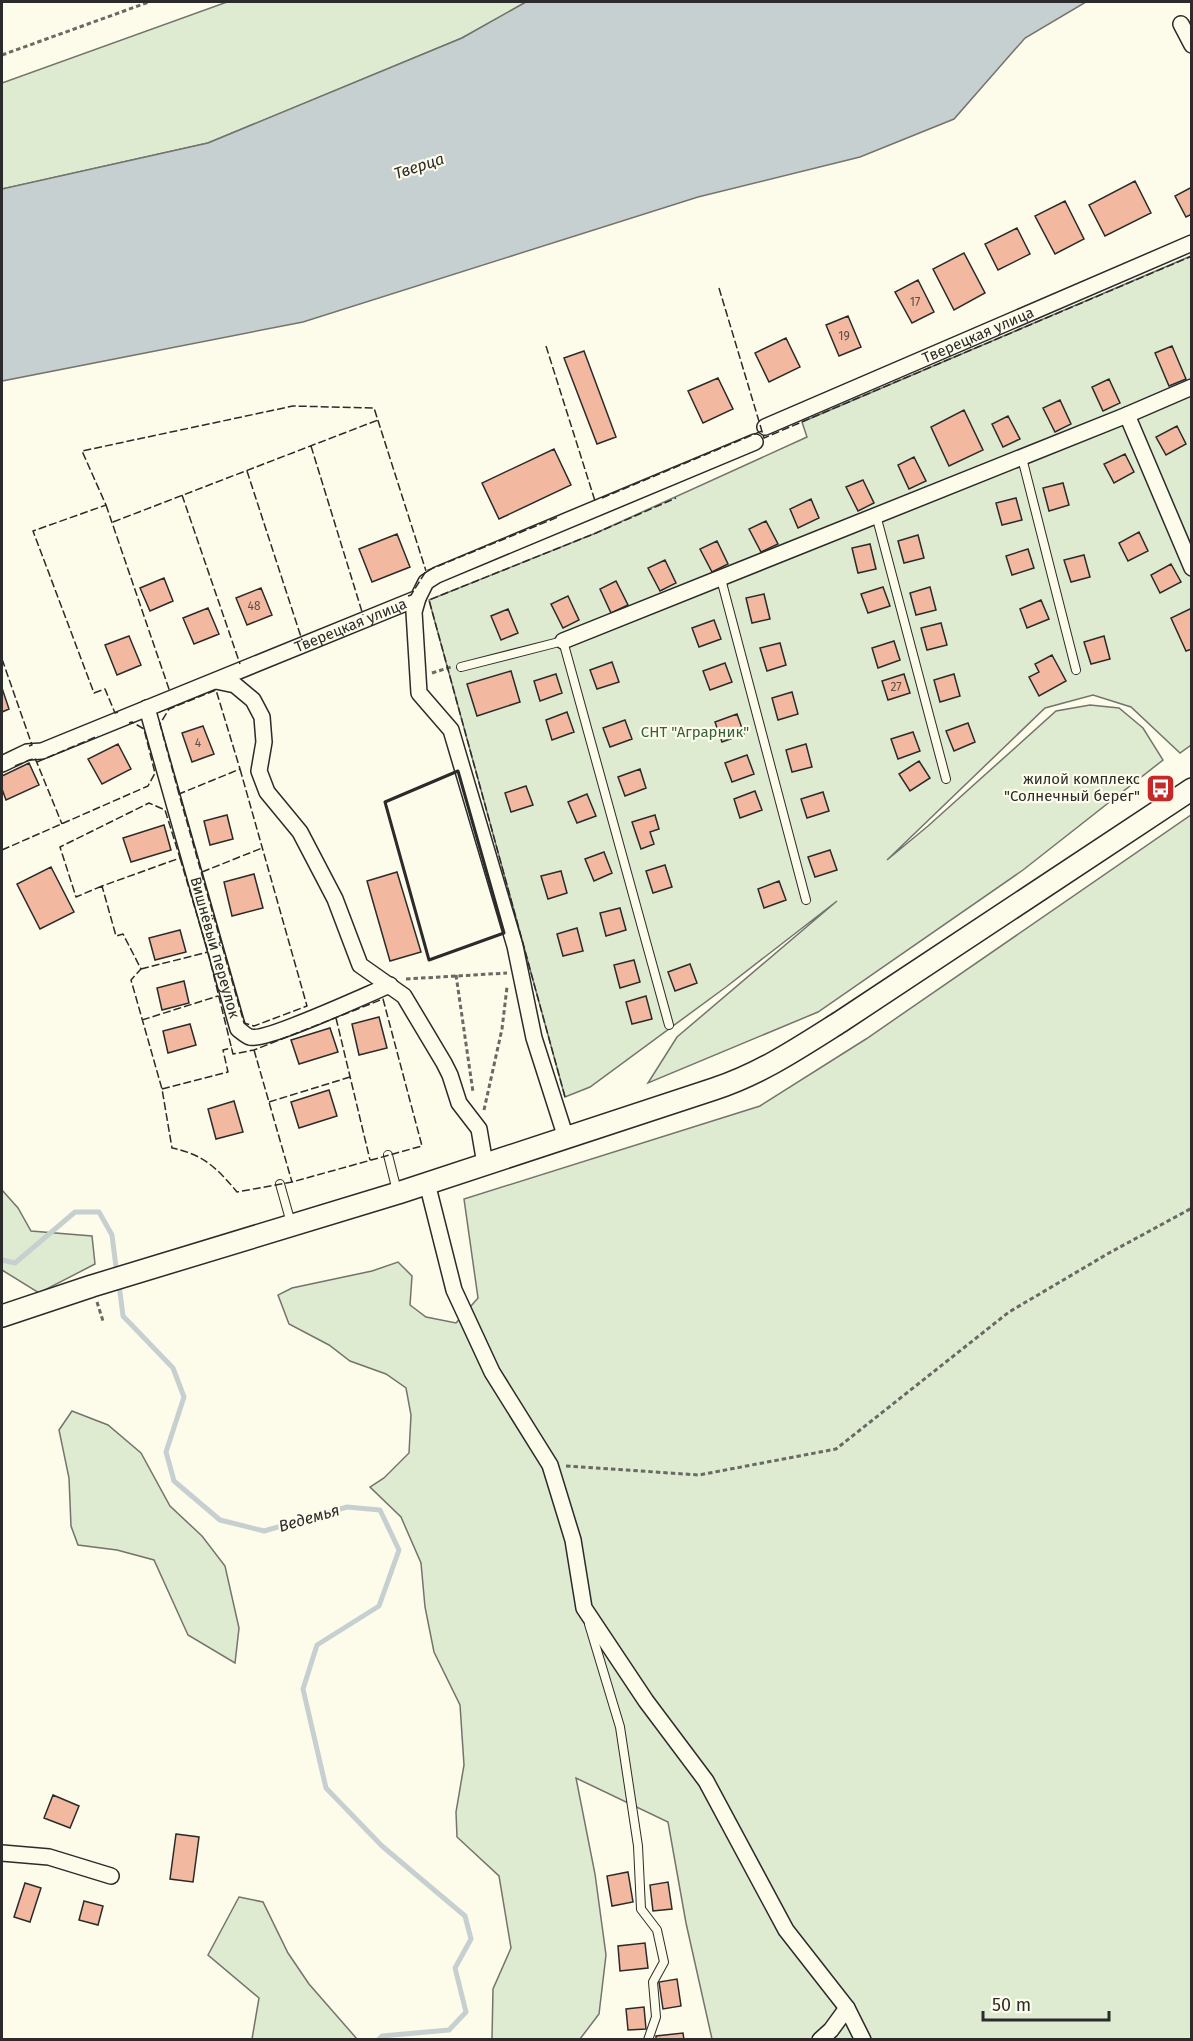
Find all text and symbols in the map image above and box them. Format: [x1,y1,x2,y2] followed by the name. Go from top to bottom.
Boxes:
[391,149,447,183] water label: Тверца
[910,295,920,309] house number: 17
[920,303,1037,367] street label: Тверецкая улица
[838,329,850,343] house number: 19
[292,595,409,656] street label: Тверецкая улица
[248,599,261,613] house number: 48
[890,680,902,694] house number: 27
[641,723,749,741] park label: СНТ "Аграрник"
[195,736,202,750] house number: 4
[1004,770,1140,805] place label: жилой комплекс "Солнечный берег"
[1145,772,1177,804] bus stop icon: жилой комплекс "Солнечный берег"
[186,875,244,1021] street label: Вишнёвый переулок
[276,1500,342,1536] water label: Ведемья
[983,1984,1109,2022] scale bar
[992,1994,1031,2016] text: 50 m

